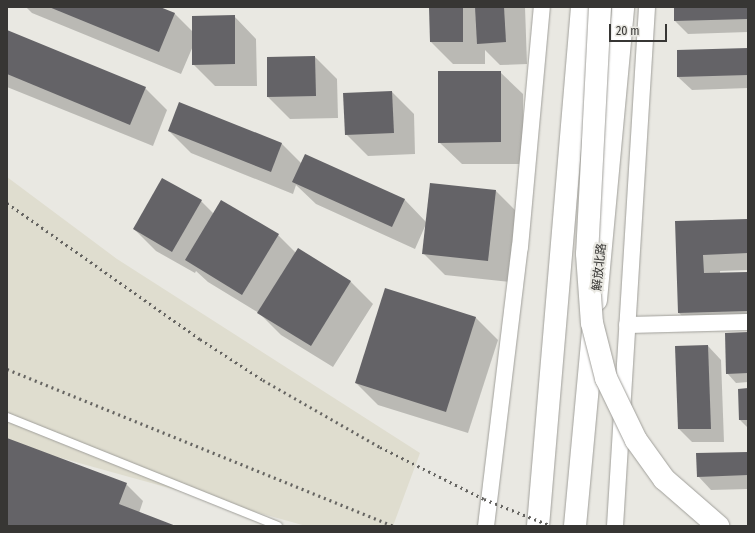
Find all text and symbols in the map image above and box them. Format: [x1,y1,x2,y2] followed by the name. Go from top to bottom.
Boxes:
[611,16,669,42] scale bar
[616,24,640,38] text: 20 m
[590,242,610,292] street label: 解放北路

